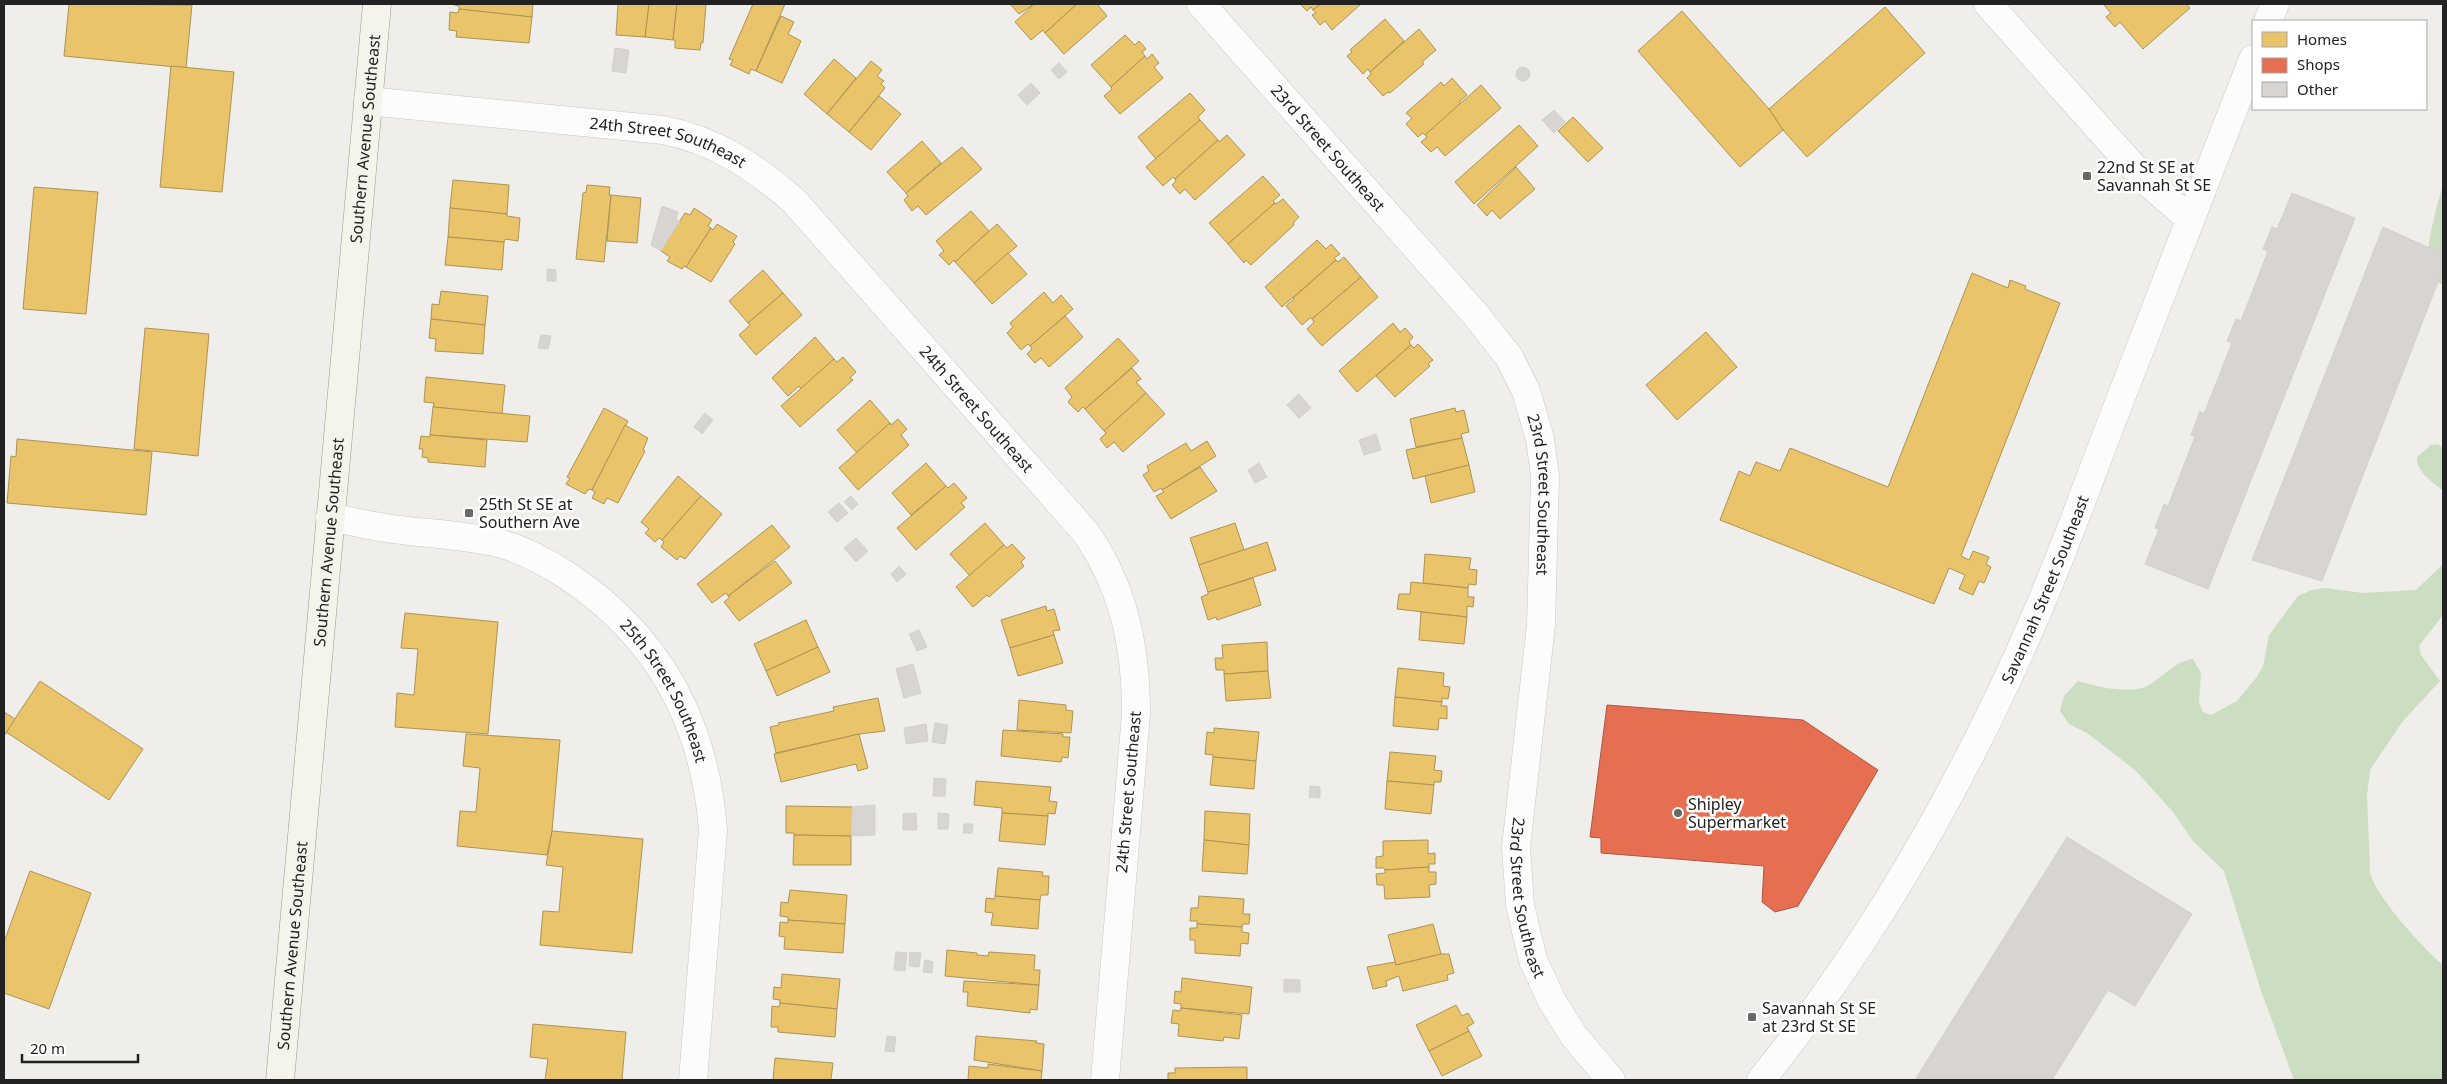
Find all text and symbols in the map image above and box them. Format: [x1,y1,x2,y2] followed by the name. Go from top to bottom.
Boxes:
[2252,20,2427,110] legend
[2297,29,2347,49] text: Homes
[344,33,385,244] street label: Southern Avenue Southeast
[2297,54,2340,74] text: Shops
[1266,79,1391,216] street label: 23rd Street Southeast
[2297,79,2338,99] text: Other
[589,112,751,173] street label: 24th Street Southeast
[2097,156,2211,196] place label: 22nd St SE at Savannah St SE
[2081,170,2093,182] marker: 22nd St SE at Savannah St SE
[915,340,1039,477] street label: 24th Street Southeast
[1522,411,1556,576] street label: 23rd Street Southeast
[308,437,349,648] street label: Southern Avenue Southeast
[1996,492,2094,687] street label: Savannah Street Southeast
[479,493,580,533] place label: 25th St SE at Southern Ave
[463,507,475,519] marker: 25th St SE at Southern Ave
[615,614,713,765] street label: 25th Street Southeast
[1110,710,1146,874] street label: 24th Street Southeast
[1688,793,1786,833] place label: Shipley Supermarket
[1672,807,1684,819] marker: Shipley Supermarket
[1505,816,1551,982] street label: 23rd Street Southeast
[272,840,313,1051] street label: Southern Avenue Southeast
[1762,997,1876,1037] place label: Savannah St SE at 23rd St SE
[1746,1011,1758,1023] marker: Savannah St SE at 23rd St SE
[22,1032,139,1064] scale bar
[30,1038,65,1058] text: 20 m

